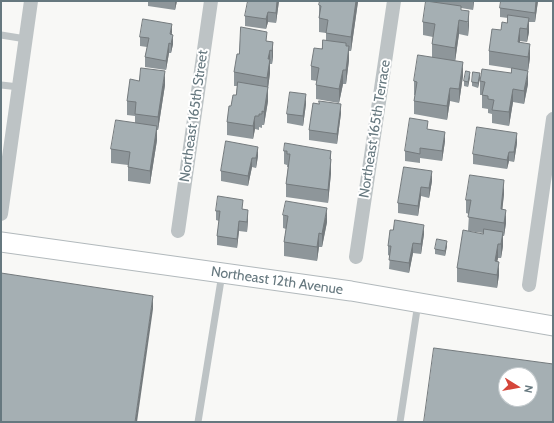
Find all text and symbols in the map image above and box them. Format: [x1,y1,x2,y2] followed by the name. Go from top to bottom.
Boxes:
[176,49,212,183] street label: Northeast 165th Street
[356,59,394,199] street label: Northeast 165th Terrace
[210,263,344,299] street label: Northeast 12th Avenue
[498,367,538,407] north arrow
[521,384,536,394] text: N

